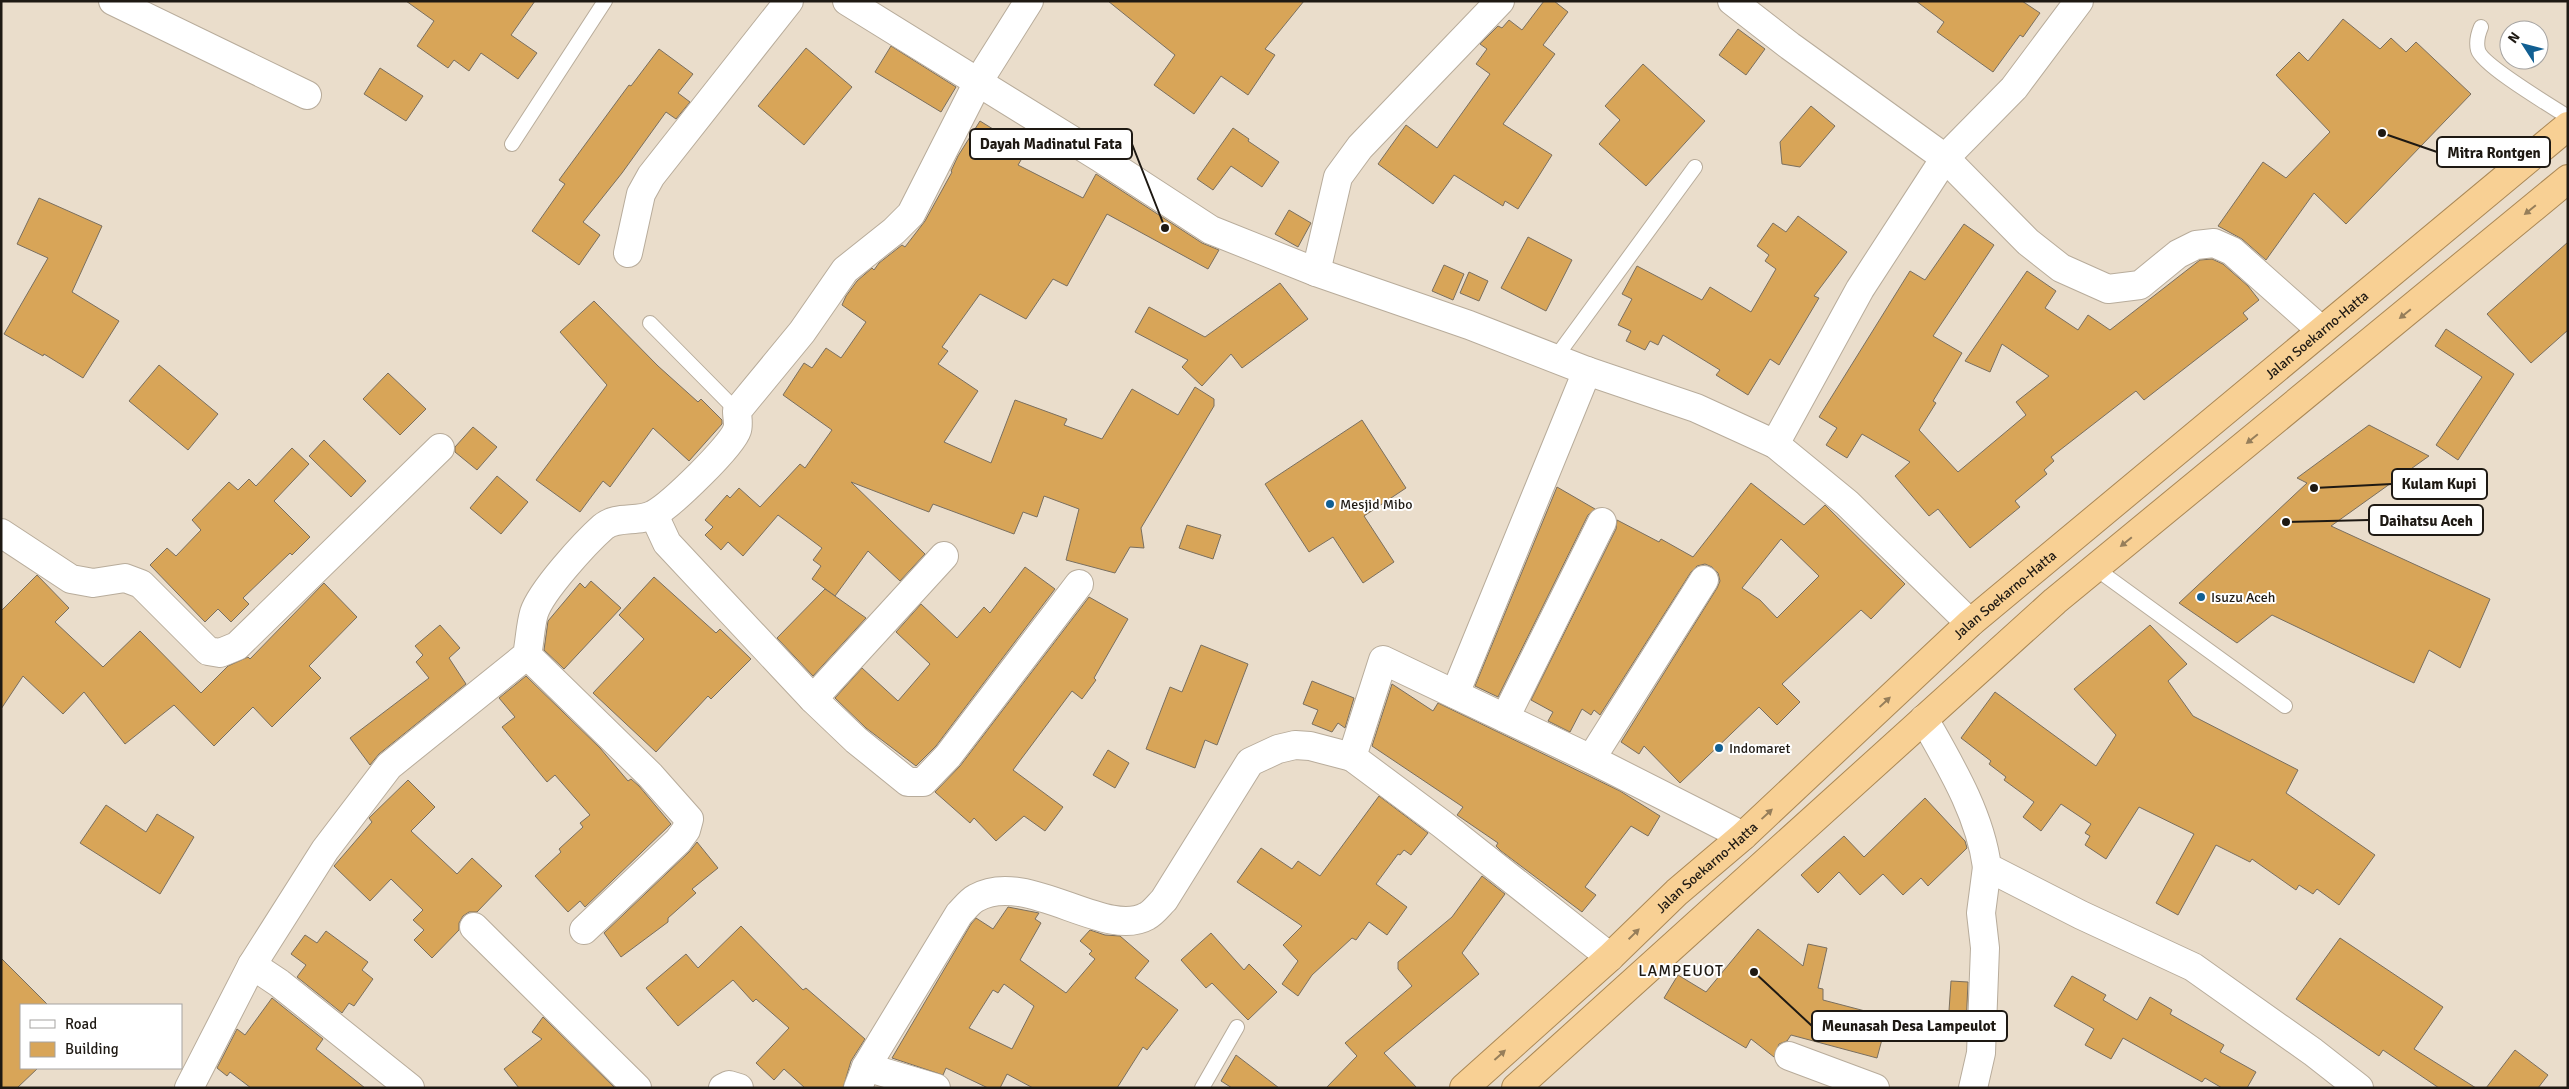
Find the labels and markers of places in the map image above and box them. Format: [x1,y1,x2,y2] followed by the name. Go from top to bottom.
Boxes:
[970,129,1132,159] callout: Dayah Madinatul Fata
[2437,137,2550,167] callout: Mitra Rontgen
[2392,469,2487,499] callout: Kulam Kupi
[1340,496,1412,513] place label: Mesjid Mibo
[1324,498,1336,510] marker: Mesjid Mibo
[2369,505,2483,535] callout: Daihatsu Aceh
[2211,589,2275,606] place label: Isuzu Aceh
[2195,591,2207,603] marker: Isuzu Aceh
[1729,740,1791,757] place label: Indomaret
[1713,742,1725,754] marker: Indomaret
[1812,1011,2007,1041] callout: Meunasah Desa Lampeulot

